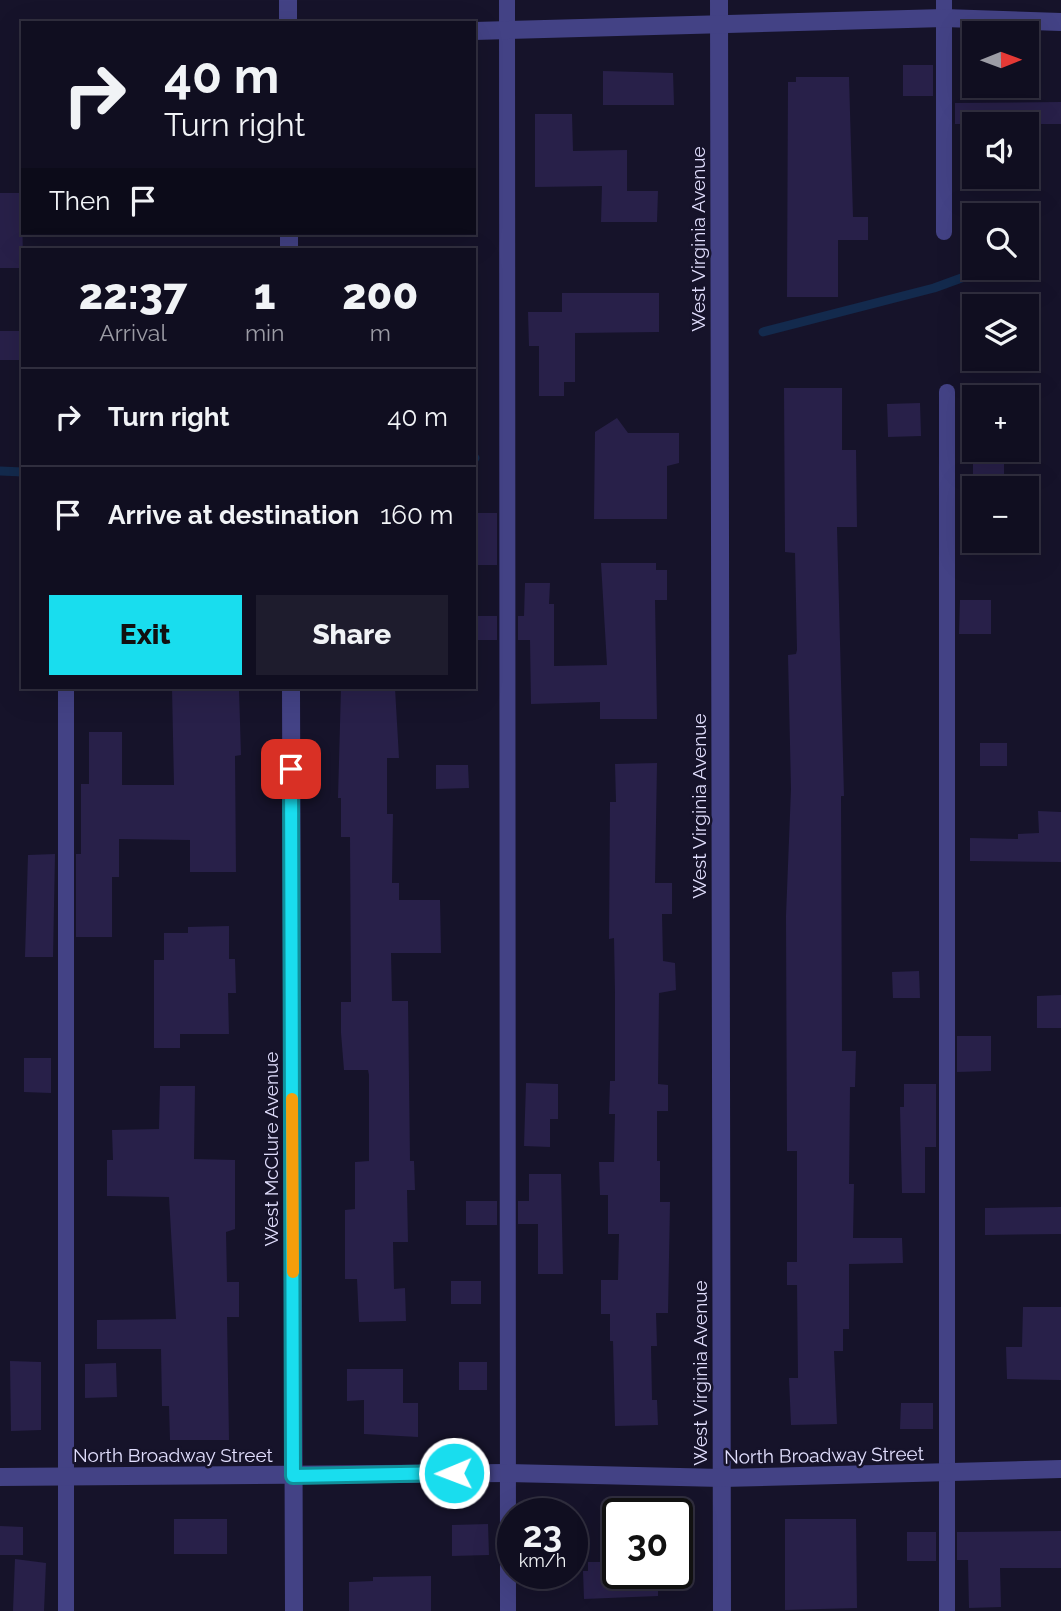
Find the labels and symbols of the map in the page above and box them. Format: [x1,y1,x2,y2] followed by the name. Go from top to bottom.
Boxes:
[962,21,1040,98] north arrow
[687,146,709,332] street label: West Virginia Avenue
[688,713,710,899] street label: West Virginia Avenue
[261,739,321,799] pin
[260,1052,282,1246] street label: West McClure Avenue
[689,1280,711,1466] street label: West Virginia Avenue
[417,1436,491,1510] position arrow
[724,1442,925,1468] street label: North Broadway Street
[73,1444,274,1466] street label: North Broadway Street
[602,1498,693,1589] speed limit sign: 30

